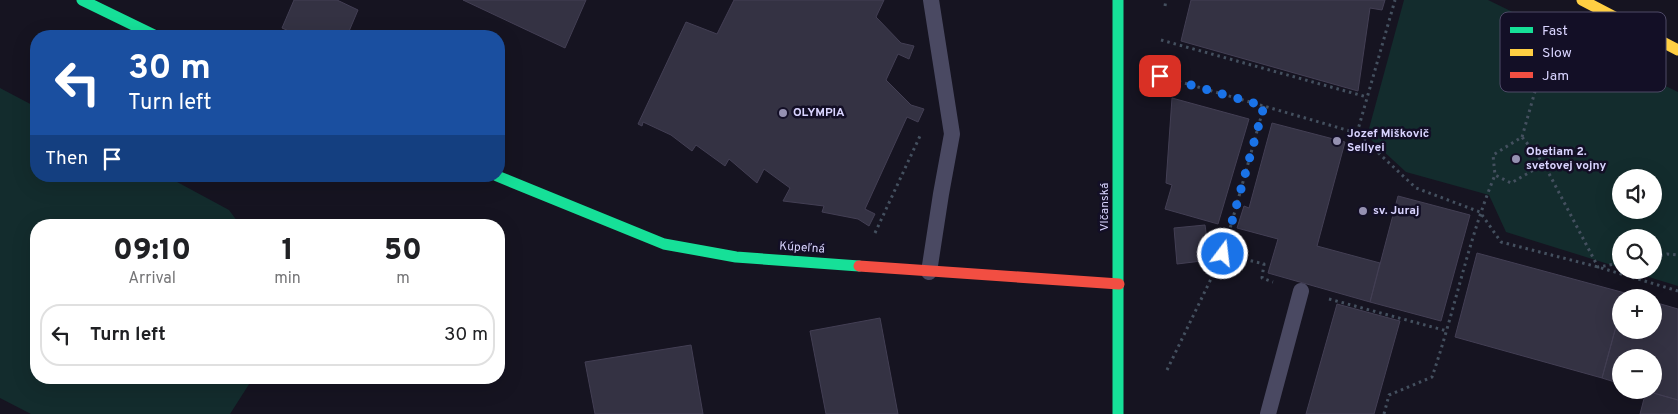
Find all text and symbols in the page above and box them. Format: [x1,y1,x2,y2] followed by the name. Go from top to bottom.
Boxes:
[1500,12,1666,92] legend
[1542,23,1568,40] text: Fast
[1542,45,1572,62] text: Slow
[128,47,211,91] text: 30 m
[45,50,110,115] icon: left
[1139,55,1181,97] pin
[1146,62,1174,90] icon: arrive
[1542,68,1569,85] text: Jam
[128,90,211,117] text: Turn left
[793,105,845,121] place label: OLYMPIA
[777,107,789,119] marker: OLYMPIA
[1347,126,1429,156] place label: Jozef Miškovič Sellyei
[1331,135,1343,147] marker: Jozef Miškovič Sellyei
[1526,144,1606,174] place label: Obetiam 2. svetovej vojny
[98,145,126,173] icon: arrive
[45,147,88,171] text: Then
[1510,153,1522,165] marker: Obetiam 2. svetovej vojny
[1612,169,1662,399] map controls
[1612,169,1662,219] button: sound
[1097,183,1113,231] street label: Vlčanská
[1373,203,1419,219] place label: sv. Juraj
[1357,205,1369,217] marker: sv. Juraj
[1196,227,1248,279] position arrow
[1612,229,1662,279] button: search
[113,233,191,270] text: 09:10
[281,233,294,270] text: 1
[384,233,422,270] text: 50
[779,238,825,258] street label: Kúpeľná
[128,269,176,289] text: Arrival
[274,269,301,289] text: min
[396,269,410,289] text: m
[1612,289,1662,339] button: +
[47,321,75,349] icon: left
[90,323,166,347] text: Turn left
[444,323,488,347] text: 30 m
[1612,349,1662,399] button: −

